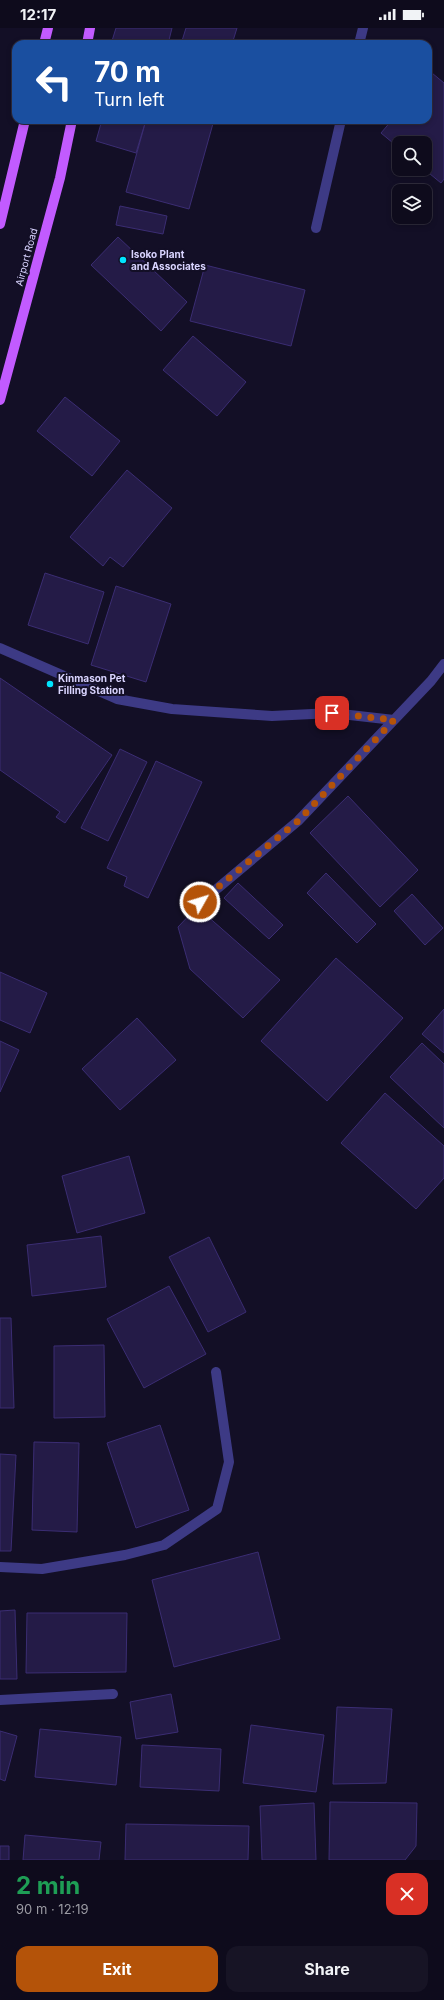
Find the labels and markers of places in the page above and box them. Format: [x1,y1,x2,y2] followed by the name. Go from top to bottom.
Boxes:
[131,248,206,272] place label: Isoko Plant and Associates
[118,255,128,265] marker: Isoko Plant and Associates
[58,672,126,697] place label: Kinmason Pet Filling Station
[45,679,55,689] marker: Kinmason Pet Filling Station
[315,696,349,730] pin

